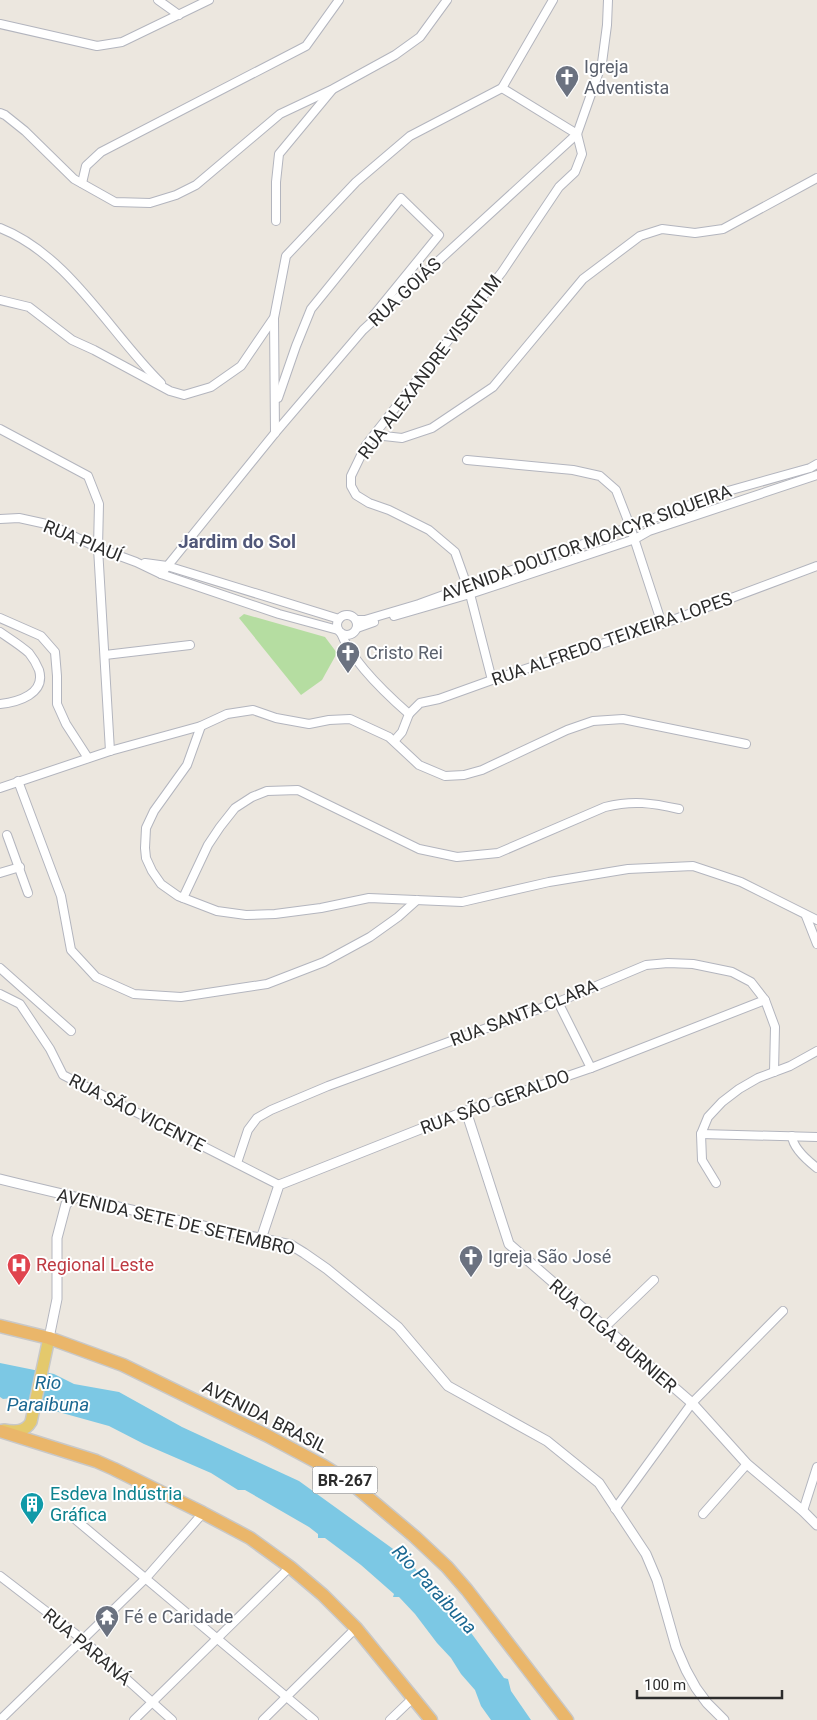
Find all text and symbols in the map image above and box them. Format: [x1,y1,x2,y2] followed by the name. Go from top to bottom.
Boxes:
[584,56,669,98] place label: Igreja Adventista
[554,64,580,98] church icon: Igreja Adventista
[364,253,445,330] street label: RUA GOIÁS
[353,270,506,463] street label: RUA ALEXANDRE VISENTIM
[438,480,734,605] street label: AVENIDA DOUTOR MOACYR SIQUEIRA
[41,515,127,566] street label: RUA PIAUÍ
[178,530,296,553] district label: Jardim do Sol
[489,587,735,690] street label: RUA ALFREDO TEIXEIRA LOPES
[335,640,361,674] church icon: Cristo Rei
[366,642,443,663] place label: Cristo Rei
[447,975,601,1050] street label: RUA SANTA CLARA
[417,1065,572,1138] street label: RUA SÃO GERALDO
[66,1069,209,1156] street label: RUA SÃO VICENTE
[55,1184,297,1259] street label: AVENIDA SETE DE SETEMBRO
[458,1244,484,1278] church icon: Igreja São José
[488,1246,611,1267] place label: Igreja São José
[6,1252,32,1286] hospital icon: Regional Leste
[36,1254,154,1275] place label: Regional Leste
[545,1275,681,1397] street label: RUA OLGA BURNIER
[7,1371,89,1416] water label: Rio Paraibuna
[199,1376,332,1457] street label: AVENIDA BRASIL
[312,1466,378,1494] road number: BR-267
[50,1483,182,1525] place label: Esdeva Indústria Gráfica
[19,1491,45,1525] building icon: Esdeva Indústria Gráfica
[387,1540,482,1639] water label: Rio Paraibuna
[39,1604,136,1690] street label: RUA PARANÁ
[94,1604,120,1638] temple icon: Fé e Caridade
[124,1606,233,1627] place label: Fé e Caridade
[637,1668,782,1700] scale bar
[644,1676,686,1694] text: 100 m

